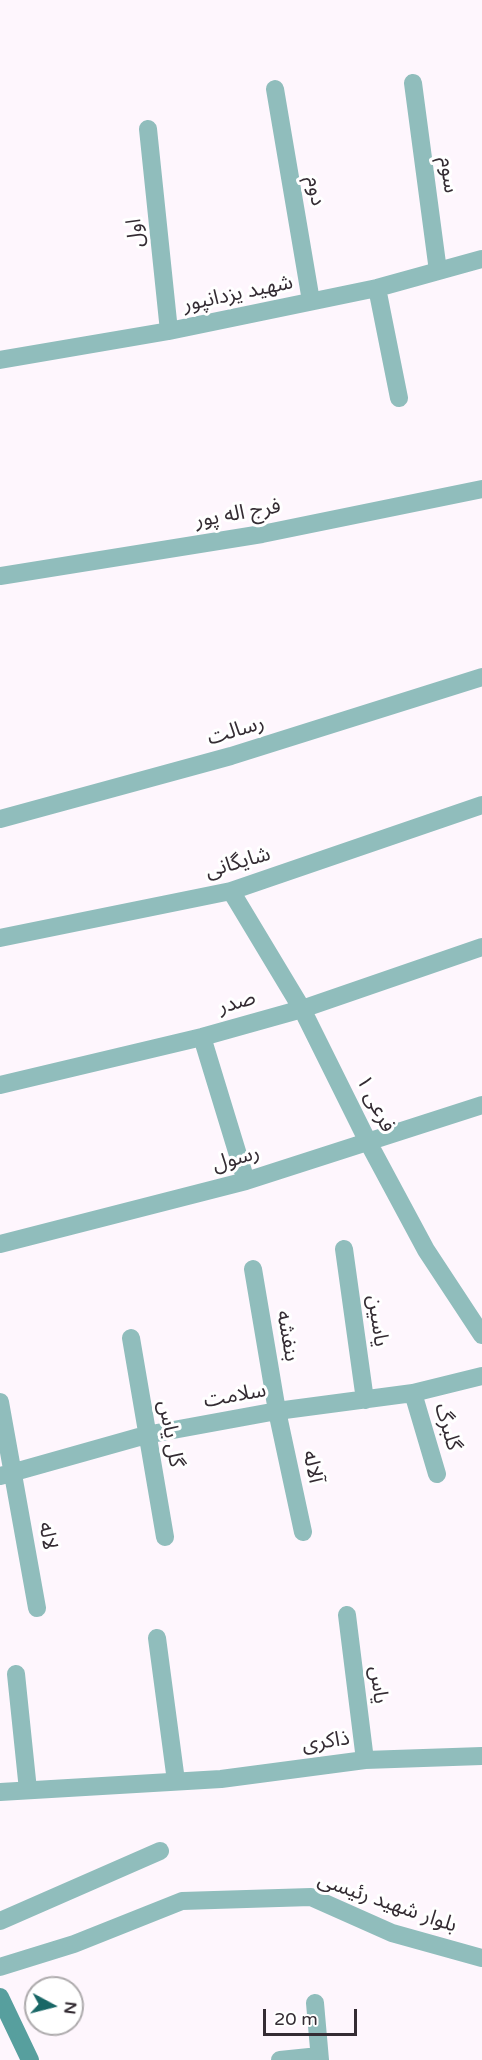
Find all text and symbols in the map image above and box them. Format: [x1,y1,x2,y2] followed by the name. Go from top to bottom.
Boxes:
[433,155,463,195] street label: سوم
[300,174,330,208] street label: دوم
[122,217,150,249] street label: اول
[181,270,295,318] street label: شهید یزدانپور
[193,494,283,534] street label: فرج اله پور
[205,710,267,752] street label: رسالت
[202,842,274,884] street label: شایگانی
[215,986,259,1020] street label: صدر
[350,1071,400,1137] street label: فرعی ۱
[209,1140,263,1178] street label: رسول
[361,1293,393,1349] street label: یاسین
[270,1309,304,1363] street label: بنفشه
[202,1378,268,1414] street label: سلامت
[152,1399,188,1469] street label: گل یاس
[428,1400,466,1454] street label: گلبرگ
[296,1448,328,1486] street label: آلاله
[32,1520,62,1552] street label: لاله
[363,1665,393,1705] street label: یاس
[301,1726,351,1758] street label: ذاکری
[314,1867,460,1939] street label: بلوار شهید رئیسی
[24,1976,84,2036] north arrow
[266,1997,360,2035] scale bar
[59,2000,81,2016] text: N
[274,2008,318,2030] text: 20 m

